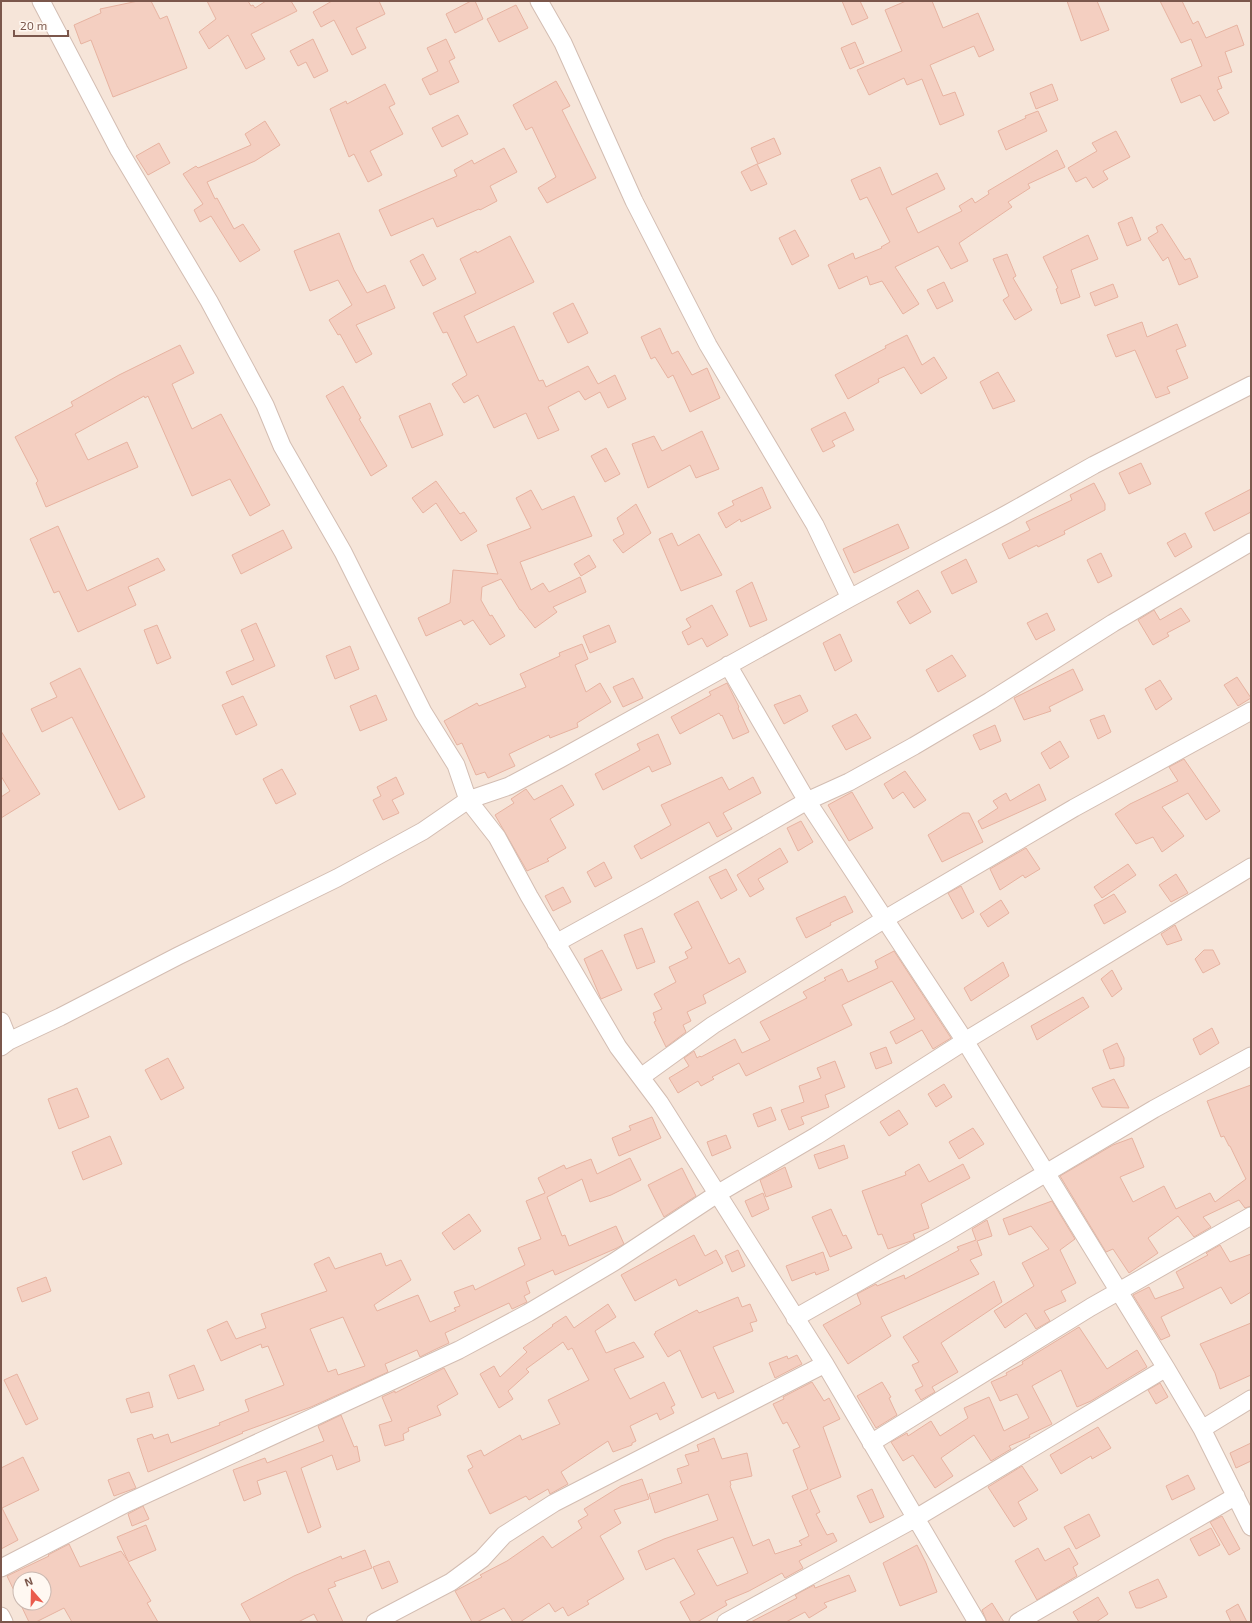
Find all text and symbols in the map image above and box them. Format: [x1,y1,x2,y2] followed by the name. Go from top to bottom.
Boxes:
[14,12,68,38] scale bar
[20,18,47,32] text: 20 m
[12,1571,52,1611] north arrow
[22,1574,34,1589] text: N

